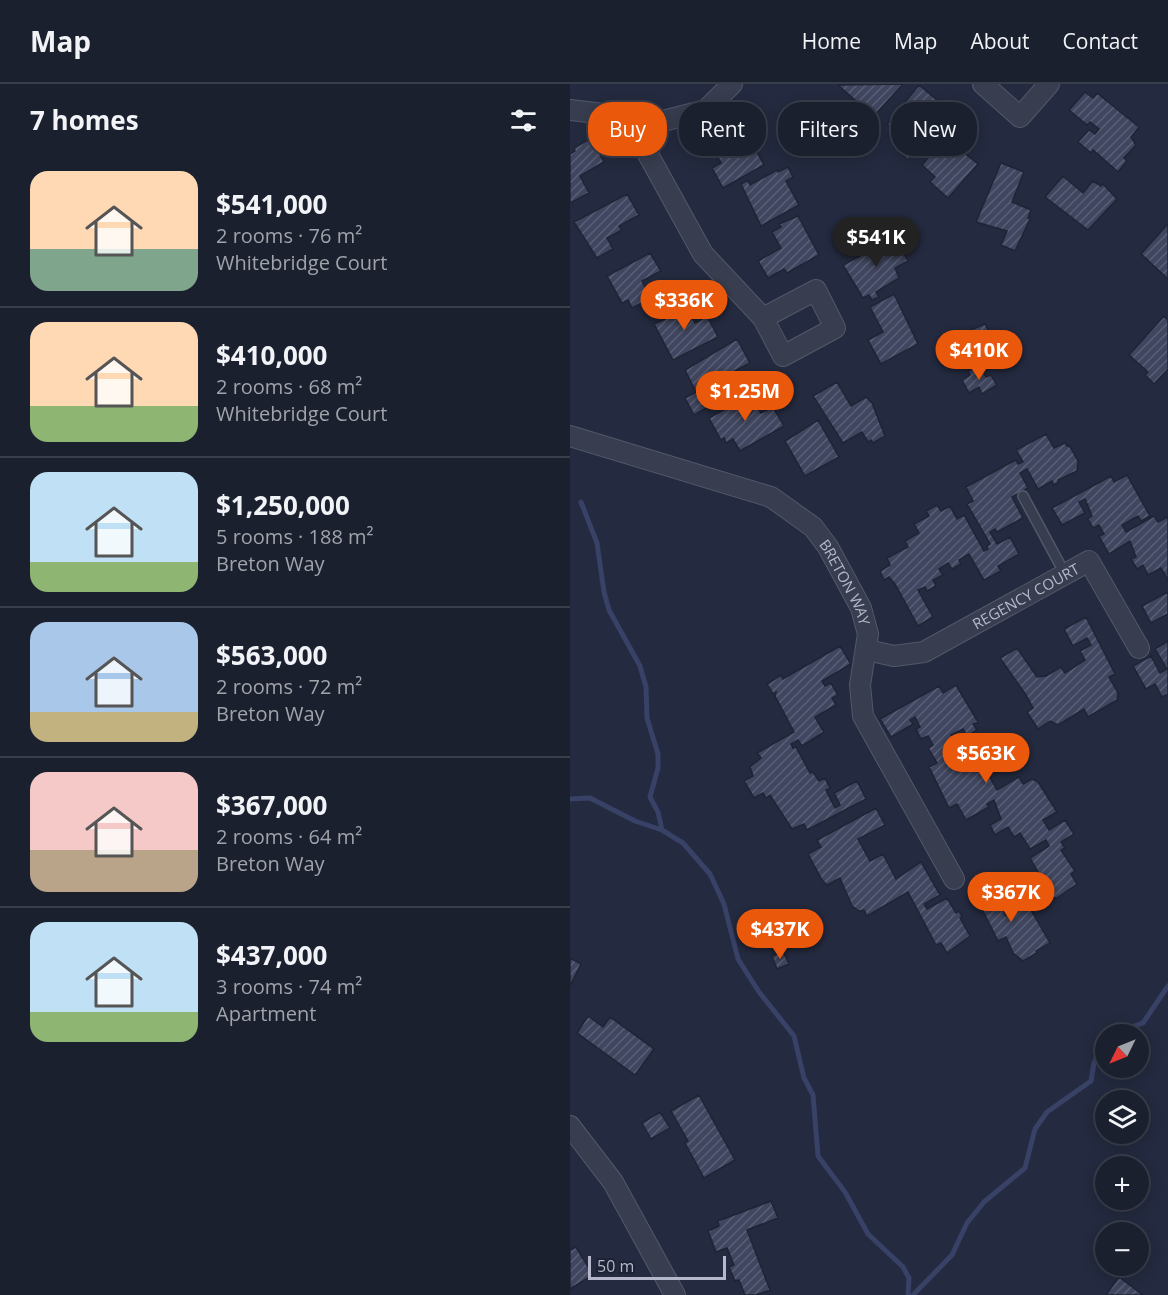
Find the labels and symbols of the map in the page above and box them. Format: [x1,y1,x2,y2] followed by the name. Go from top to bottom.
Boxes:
[834,217,918,268] pin: $541K
[642,280,726,331] pin: $336K
[937,330,1021,381] pin: $410K
[696,371,794,422] pin: $1.25M
[815,535,875,628] street label: BRETON WAY
[968,558,1083,634] street label: REGENCY COURT
[944,733,1028,784] pin: $563K
[969,872,1053,923] pin: $367K
[738,909,822,960] pin: $437K
[1095,1024,1149,1078] north arrow
[588,1253,726,1280] scale bar

